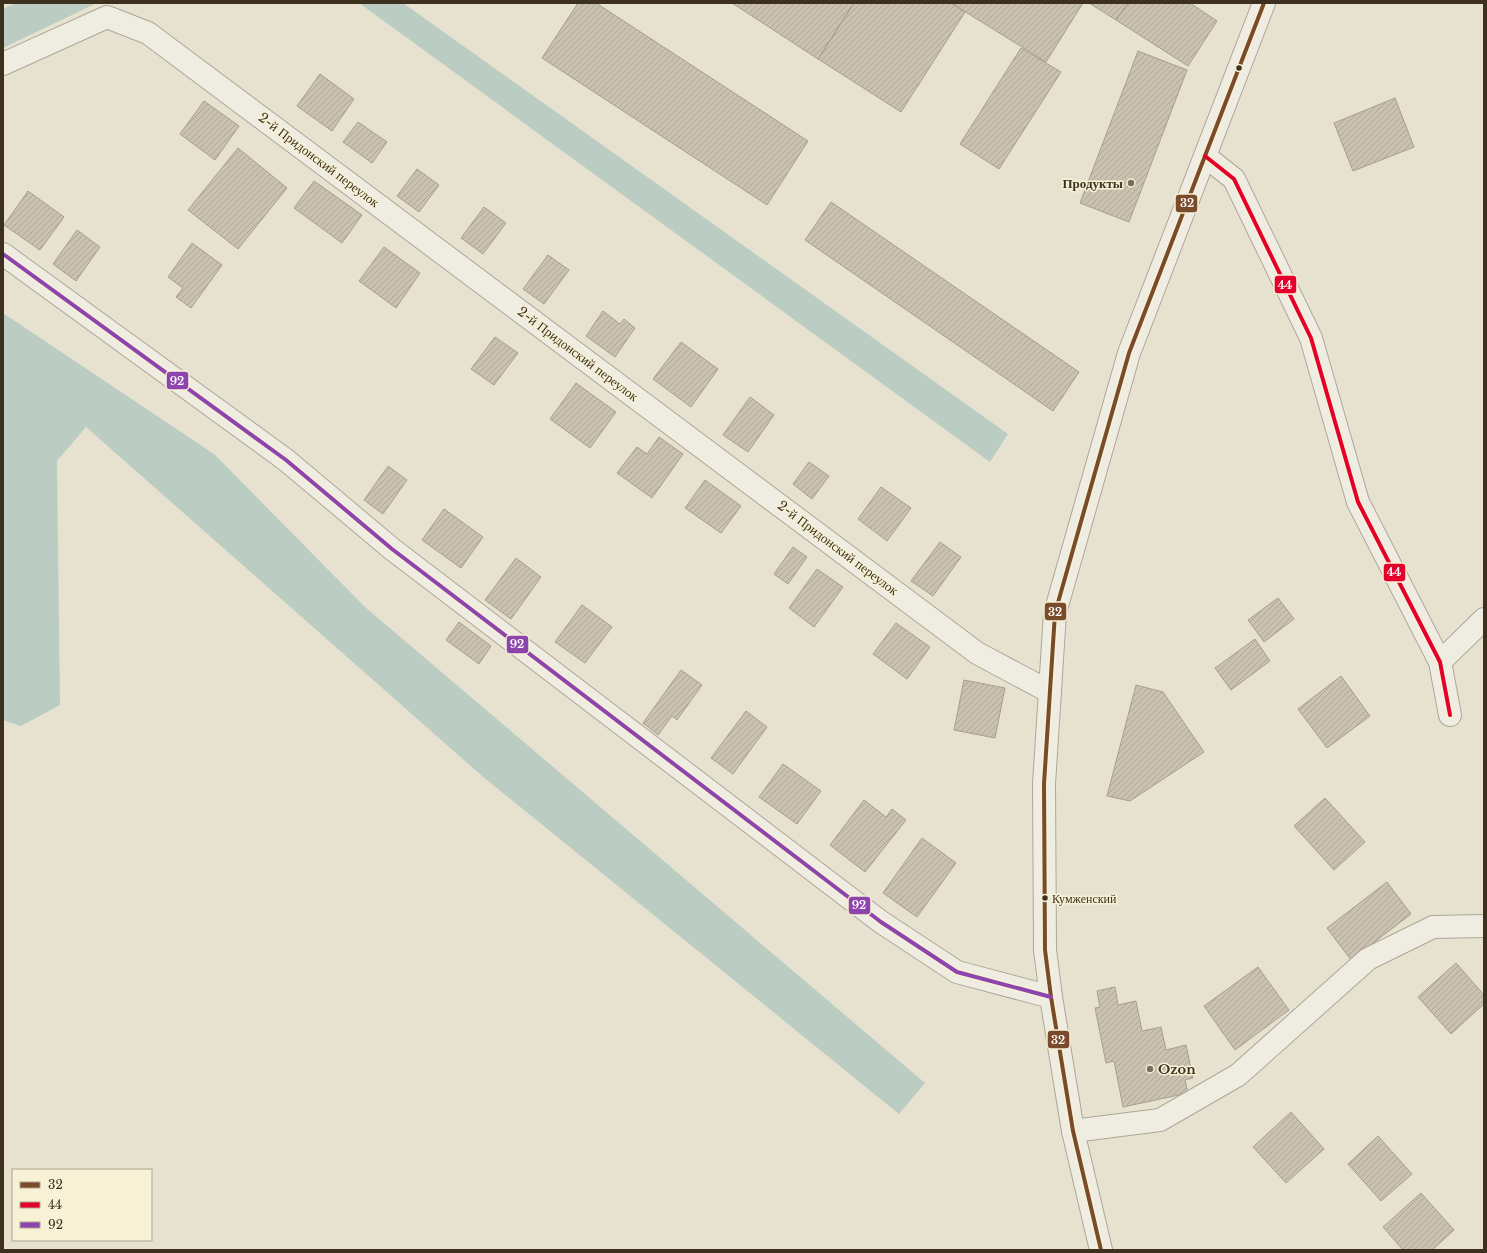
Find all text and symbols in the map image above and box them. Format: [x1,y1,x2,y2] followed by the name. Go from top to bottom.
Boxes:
[1234,63,1244,73] unlabelled marker
[255,109,383,212] street label: 2-й Придонский переулок
[1062,175,1123,192] place label: Продукты
[1126,178,1136,188] marker: Продукты
[1175,194,1198,213] line badge: 32
[1180,196,1194,210] text: 32
[1274,275,1297,294] line badge: 44
[1278,278,1292,292] text: 44
[514,303,642,406] street label: 2-й Придонский переулок
[166,371,189,390] line badge: 92
[170,374,184,388] text: 92
[774,497,902,600] street label: 2-й Придонский переулок
[1383,563,1406,582] line badge: 44
[1387,565,1401,579] text: 44
[1044,602,1067,621] line badge: 32
[1048,605,1062,619] text: 32
[506,635,529,654] line badge: 92
[510,637,524,651] text: 92
[1052,891,1117,906] place label: Кумженский
[1040,893,1050,903] marker: Кумженский
[848,896,871,915] line badge: 92
[852,898,866,912] text: 92
[1047,1030,1070,1049] line badge: 32
[1051,1033,1065,1047] text: 32
[1158,1061,1196,1078] place label: Ozon
[1145,1064,1155,1074] marker: Ozon
[12,1169,152,1241] legend
[48,1177,63,1192] text: 32
[48,1197,62,1212] text: 44
[48,1217,63,1232] text: 92

